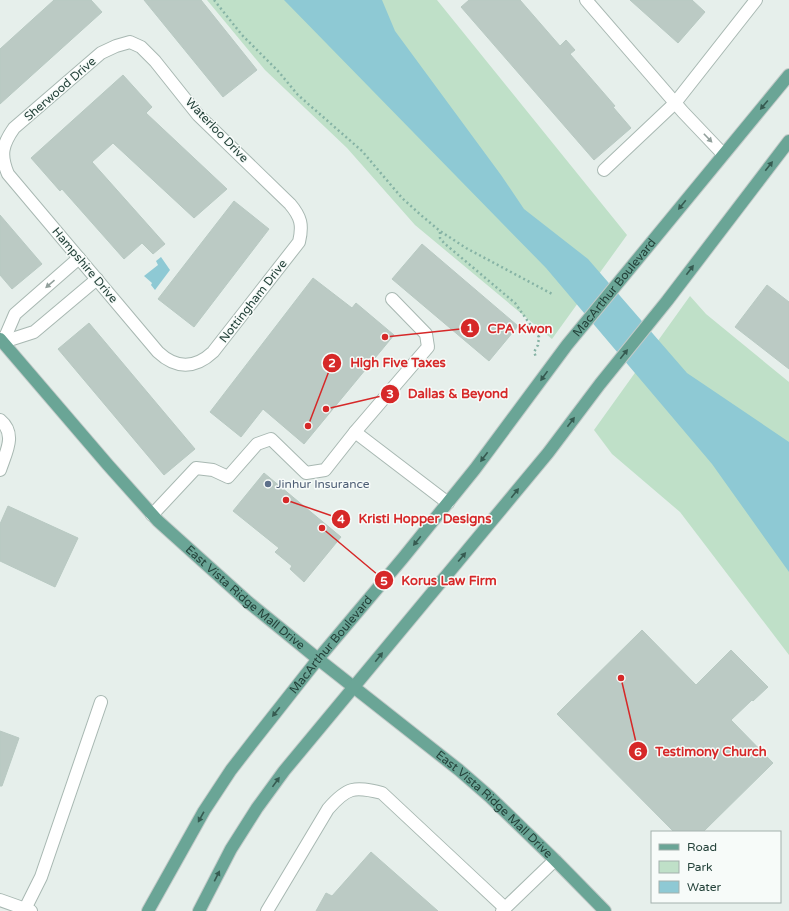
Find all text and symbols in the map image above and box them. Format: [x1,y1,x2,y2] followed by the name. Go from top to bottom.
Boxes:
[21,54,99,124] street label: Sherwood Drive
[183,95,251,165] street label: Waterloo Drive
[760,100,769,110] one-way arrow
[703,133,712,143] one-way arrow
[765,161,774,172] one-way arrow
[677,200,686,211] one-way arrow
[49,224,121,306] street label: Hampshire Drive
[570,236,659,339] street label: MacArthur Boulevard
[216,257,290,345] street label: Nottingham Drive
[686,264,695,275] one-way arrow
[44,279,55,288] one-way arrow
[460,316,561,341] callout: CPA Kwon
[466,321,474,335] text: 1
[487,321,553,337] text: CPA Kwon
[620,348,629,359] one-way arrow
[322,350,453,375] callout: High Five Taxes
[350,355,446,371] text: High Five Taxes
[328,356,336,370] text: 2
[540,371,548,382] one-way arrow
[380,381,517,406] callout: Dallas & Beyond
[408,386,508,402] text: Dallas & Beyond
[386,387,394,401] text: 3
[567,416,575,427] one-way arrow
[480,452,488,462] one-way arrow
[276,477,370,491] place label: Jinhur Insurance
[263,479,273,489] marker: Jinhur Insurance
[511,487,519,498] one-way arrow
[331,506,500,531] callout: Kristi Hopper Designs
[358,511,492,527] text: Kristi Hopper Designs
[337,512,345,526] text: 4
[412,536,421,547] one-way arrow
[183,542,308,653] street label: East Vista Ridge Mall Drive
[457,552,466,563] one-way arrow
[374,568,505,593] callout: Korus Law Firm
[401,573,497,589] text: Korus Law Firm
[380,574,388,588] text: 5
[286,593,375,696] street label: MacArthur Boulevard
[374,652,383,663] one-way arrow
[272,706,281,717] one-way arrow
[628,739,775,764] callout: Testimony Church
[654,744,767,760] text: Testimony Church
[634,745,642,759] text: 6
[433,748,556,861] street label: East Vista Ridge Mall Drive
[272,777,280,788] one-way arrow
[197,811,204,823] one-way arrow
[651,831,781,903] legend
[687,840,717,854] text: Road
[687,860,713,874] text: Park
[214,871,220,882] one-way arrow
[687,880,722,894] text: Water

